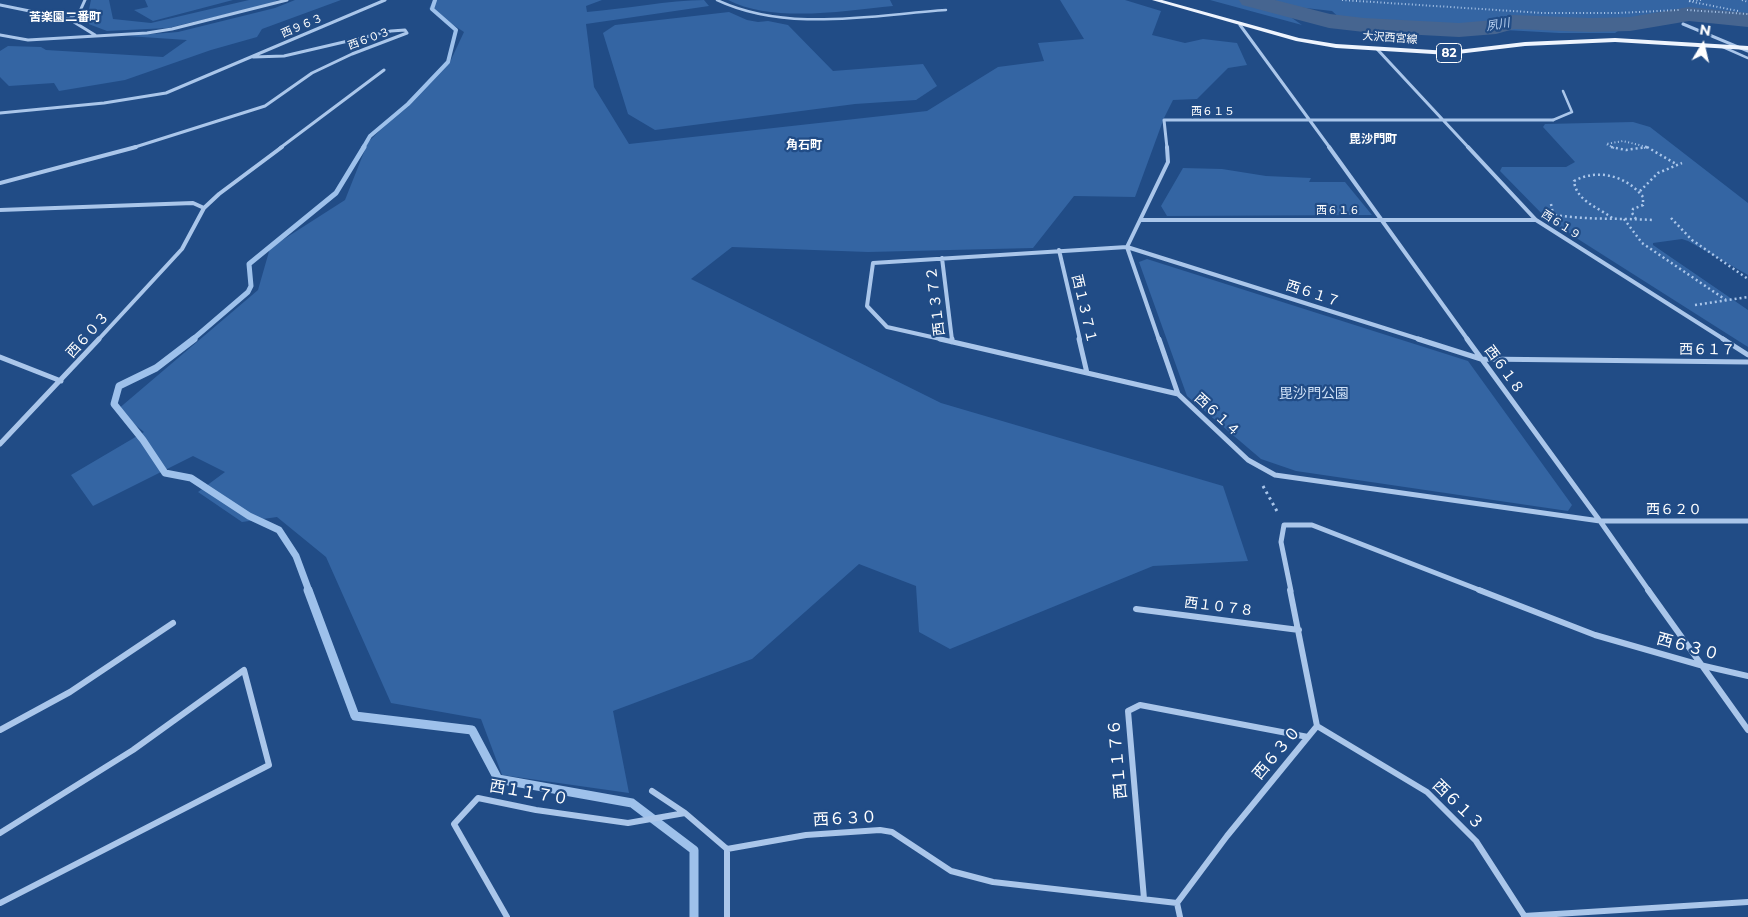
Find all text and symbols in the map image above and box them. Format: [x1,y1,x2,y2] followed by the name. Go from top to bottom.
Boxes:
[29,10,101,24] district label: 苦楽園二番町
[279,11,325,41] street label: 西９６３
[1485,16,1511,34] water label: 夙川
[1678,20,1728,70] north arrow
[1698,20,1712,40] text: N
[346,25,392,53] street label: 西６０３
[1362,29,1418,47] street label: 大沢西宮線
[1436,44,1462,62] road number: 82
[1191,105,1235,119] street label: 西６１５
[1349,132,1397,146] district label: 毘沙門町
[786,138,822,152] district label: 角石町
[1316,204,1360,218] street label: 西６１６
[1539,207,1583,243] street label: 西６１９
[923,265,949,337] street label: 西１３７２
[1068,273,1100,345] street label: 西１３７１
[1284,277,1342,311] street label: 西６１７
[63,309,113,361] street label: 西６０３
[1679,341,1735,359] street label: 西６１７
[1481,342,1527,398] street label: 西６１８
[1279,386,1349,402] park label: 毘沙門公園
[1191,390,1243,440] street label: 西６１４
[1646,502,1702,518] street label: 西６２０
[1183,594,1255,620] street label: 西１０７８
[1655,629,1721,665] street label: 西６３０
[1105,718,1131,800] street label: 西１１７６
[1249,722,1305,784] street label: 西６３０
[1428,776,1488,834] street label: 西６１３
[488,777,570,809] street label: 西１１７０
[813,808,877,830] street label: 西６３０

